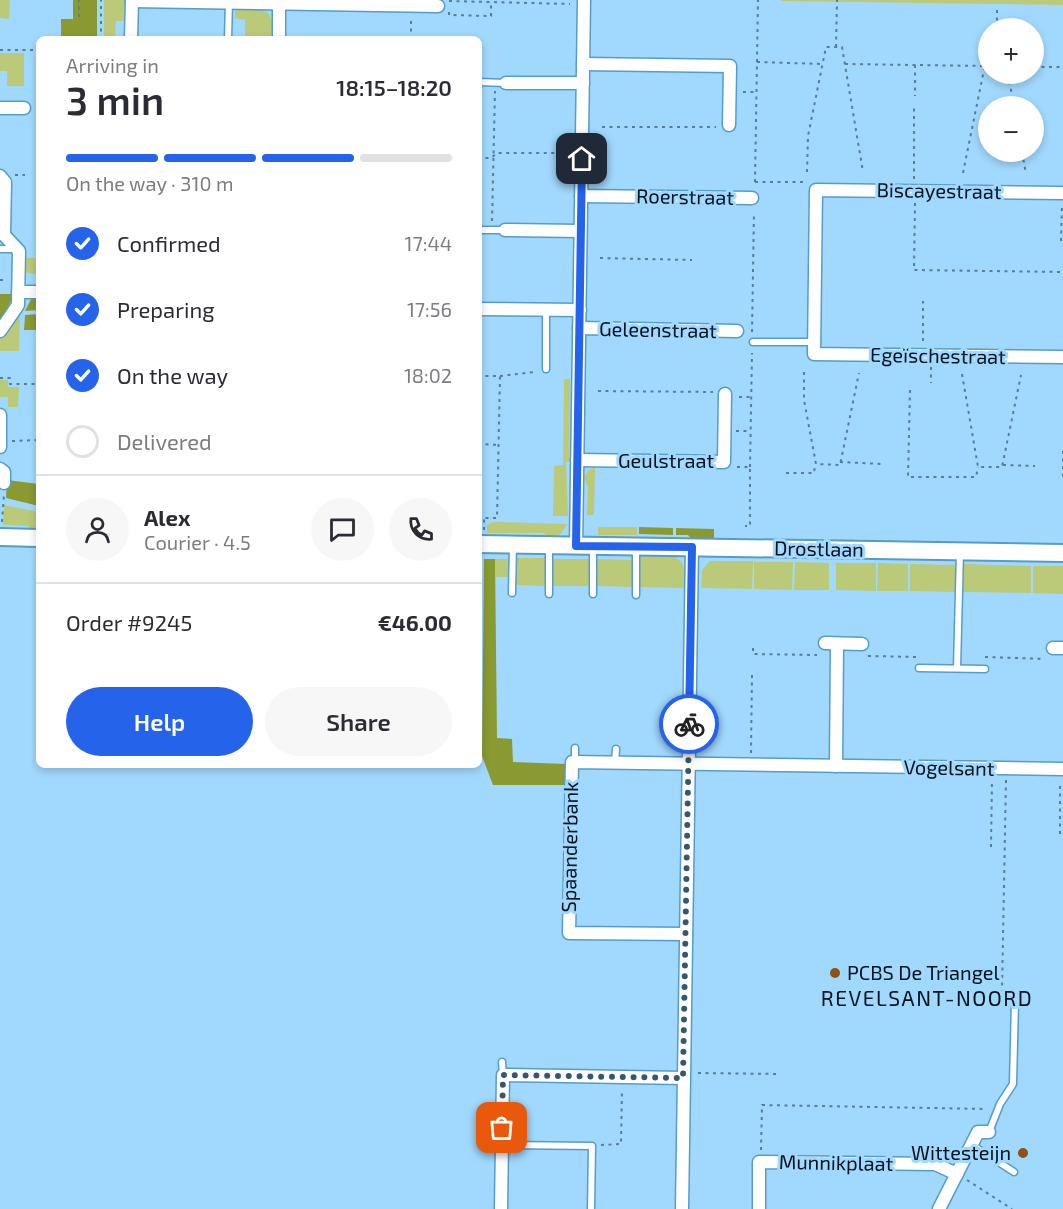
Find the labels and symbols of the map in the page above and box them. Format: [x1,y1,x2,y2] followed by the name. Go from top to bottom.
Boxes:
[556,133,607,184] pin
[876,177,1002,203] street label: Biscayestraat
[636,183,734,209] street label: Roerstraat
[599,316,717,342] street label: Geleenstraat
[870,342,1006,368] street label: Egeïschestraat
[618,448,714,472] street label: Geulstraat
[774,535,864,561] street label: Drostlaan
[659,694,719,754] courier
[903,754,995,780] street label: Vogelsant
[556,781,582,913] street label: Spaanderbank
[847,960,999,984] place label: PCBS De Triangel
[828,966,842,980] marker: PCBS De Triangel
[821,985,1033,1010] district label: REVELSANT-NOORD
[476,1102,527,1153] pin
[911,1140,1011,1164] place label: Wittesteijn
[1016,1146,1030,1160] marker: Wittesteijn
[779,1149,894,1175] street label: Munnikplaat

